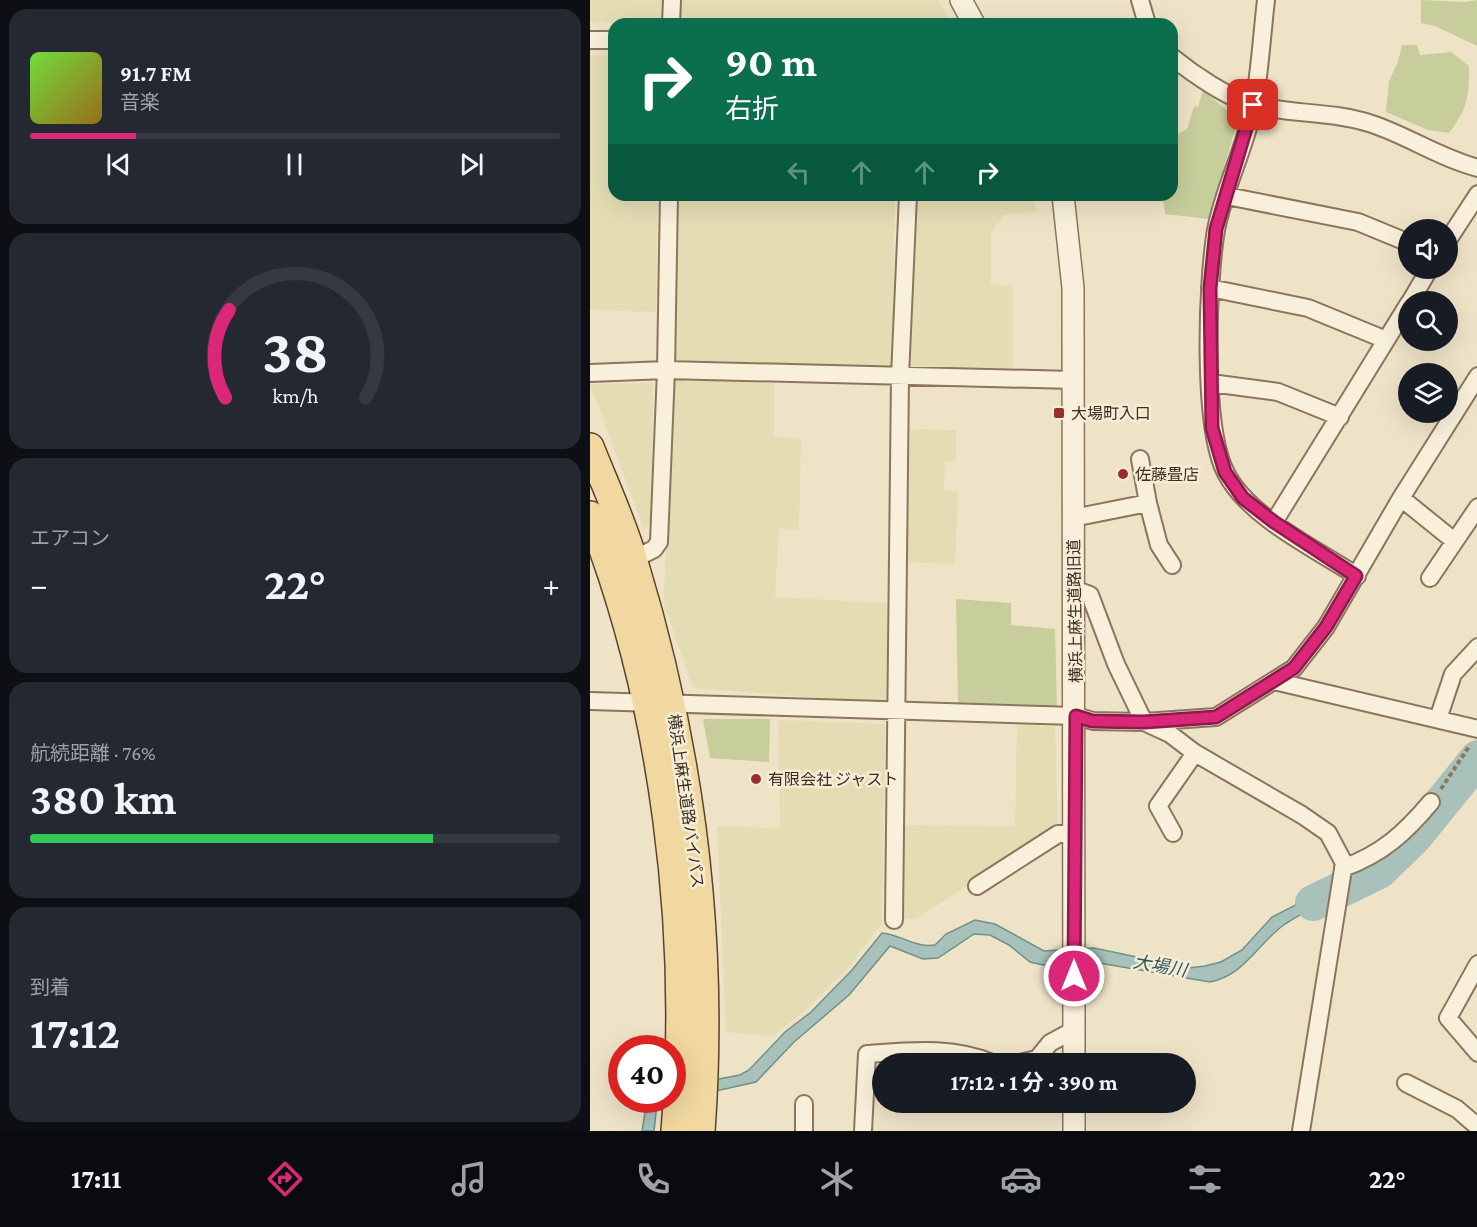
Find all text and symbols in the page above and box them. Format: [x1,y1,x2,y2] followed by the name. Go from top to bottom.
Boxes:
[725,38,817,85] text: 90 m
[626,42,704,120] icon: right
[120,61,191,86] text: 91.7 FM
[1227,79,1278,130] pin
[1236,88,1269,121] icon: arrive
[120,91,160,113] text: 音楽
[725,94,779,124] text: 右折
[102,148,135,181] icon: previous
[278,148,311,181] icon: pause
[455,148,488,181] icon: next
[782,156,815,189] icon: left
[845,156,878,189] icon: ahead
[908,156,941,189] icon: ahead
[971,156,1004,189] icon: right
[1398,219,1458,423] map controls
[1398,219,1458,279] button: sound
[1398,291,1458,351] button: search
[262,316,328,385] text: 38
[1398,363,1458,423] button: layers
[272,385,319,409] text: km/h
[1071,405,1151,422] place label: 大場町入口
[1052,406,1066,420] marker: 大場町入口
[1135,466,1199,483] place label: 佐藤畳店
[1116,467,1130,481] marker: 佐藤畳店
[30,527,110,549] text: エアコン
[1065,539,1085,683] street label: 横浜上麻生道路旧道
[264,559,326,609] text: 22°
[30,566,47,603] text: −
[543,566,560,603] text: +
[665,713,707,889] street label: 横浜上麻生道路バイパス
[30,742,156,764] text: 航続距離 · 76%
[768,771,898,788] place label: 有限会社 ジャスト
[749,772,763,786] marker: 有限会社 ジャスト
[30,774,177,824] text: 380 km
[1042,944,1106,1008] position arrow
[1132,951,1190,981] water label: 大場川
[30,976,70,998] text: 到着
[30,1008,120,1058] text: 17:12
[608,1035,686,1113] speed limit sign: 40
[950,1070,1118,1095] text: 17:12 · 1 分 · 390 m
[264,1158,306,1200] icon: directions
[448,1158,490,1200] icon: music
[632,1158,674,1200] icon: phone
[816,1158,858,1200] icon: climate
[1000,1158,1042,1200] icon: car
[1184,1158,1226,1200] icon: filters
[71,1164,121,1194] text: 17:11
[1369,1164,1406,1194] text: 22°

